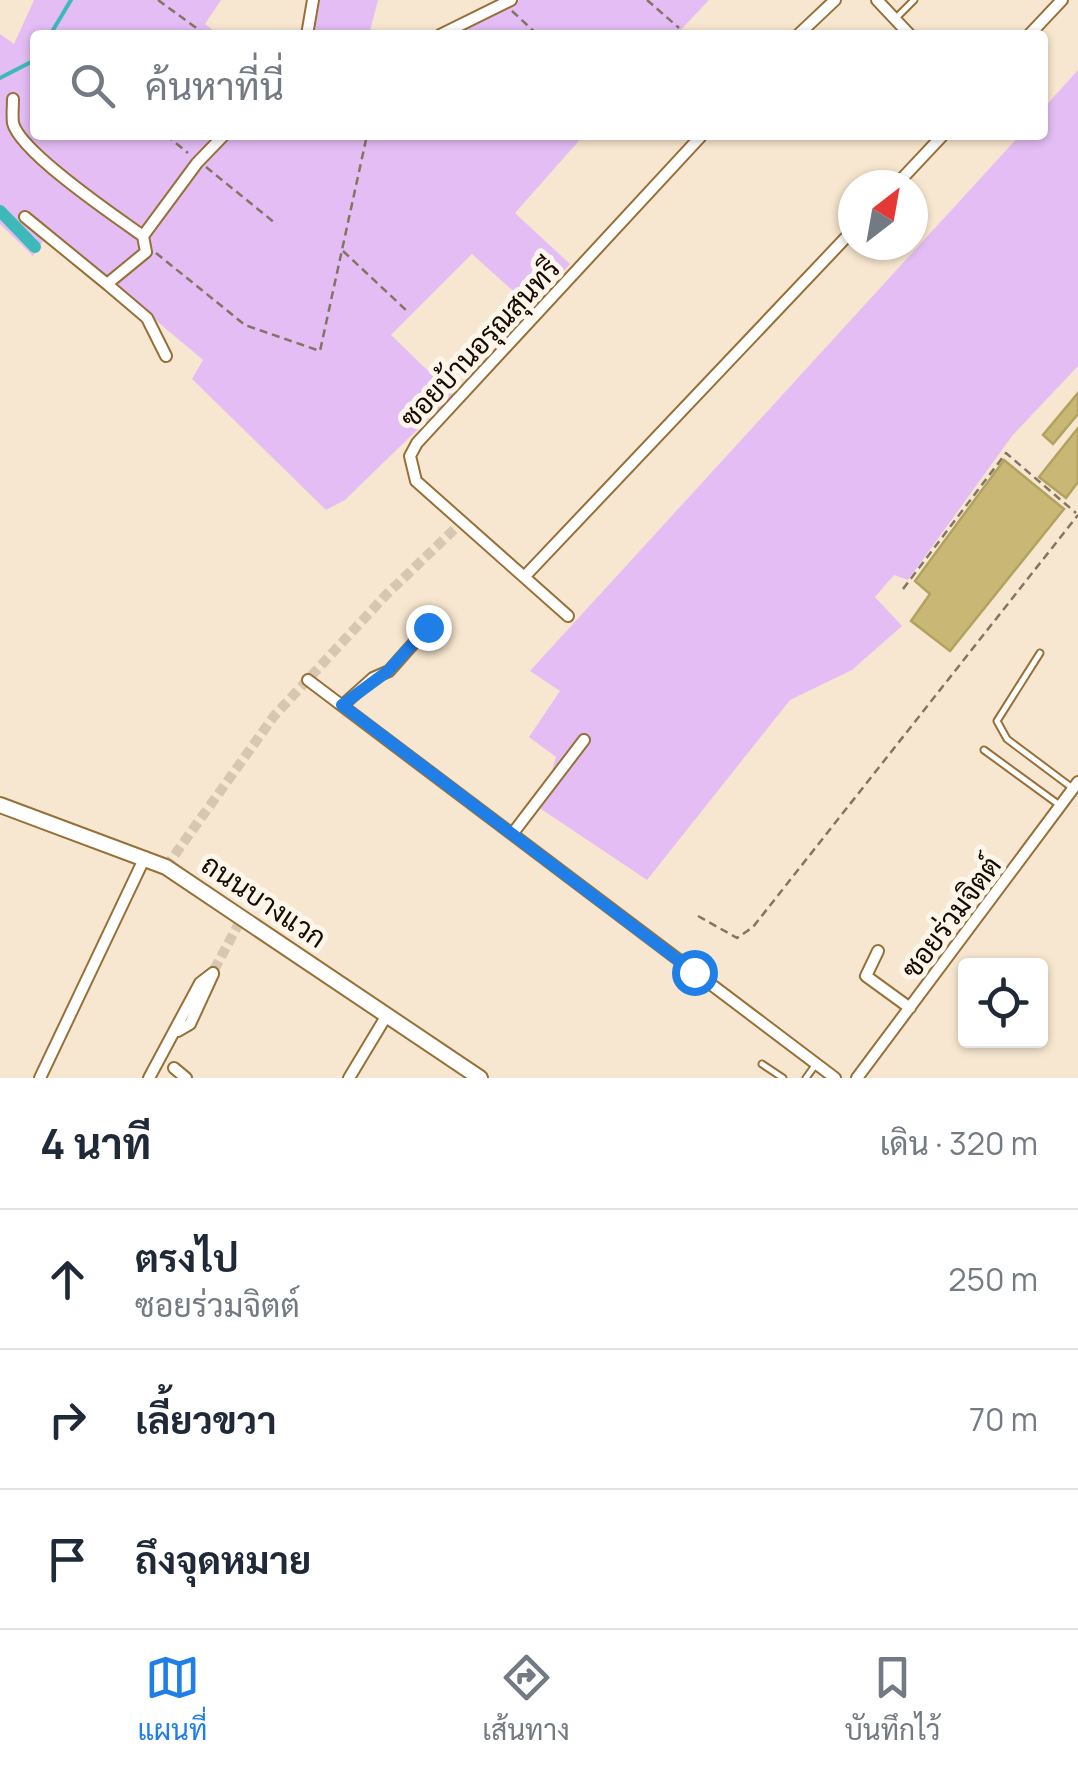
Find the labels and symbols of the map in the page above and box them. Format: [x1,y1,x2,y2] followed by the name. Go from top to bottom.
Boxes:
[838,170,928,260] north arrow
[391,249,569,437] street label: ซอยบ้านอรุณสุนทรี
[406,605,452,651] route end
[195,844,334,956] street label: ถนนบางแวก
[892,847,1009,985] street label: ซอยร่วมจิตต์
[672,950,718,996] route start

